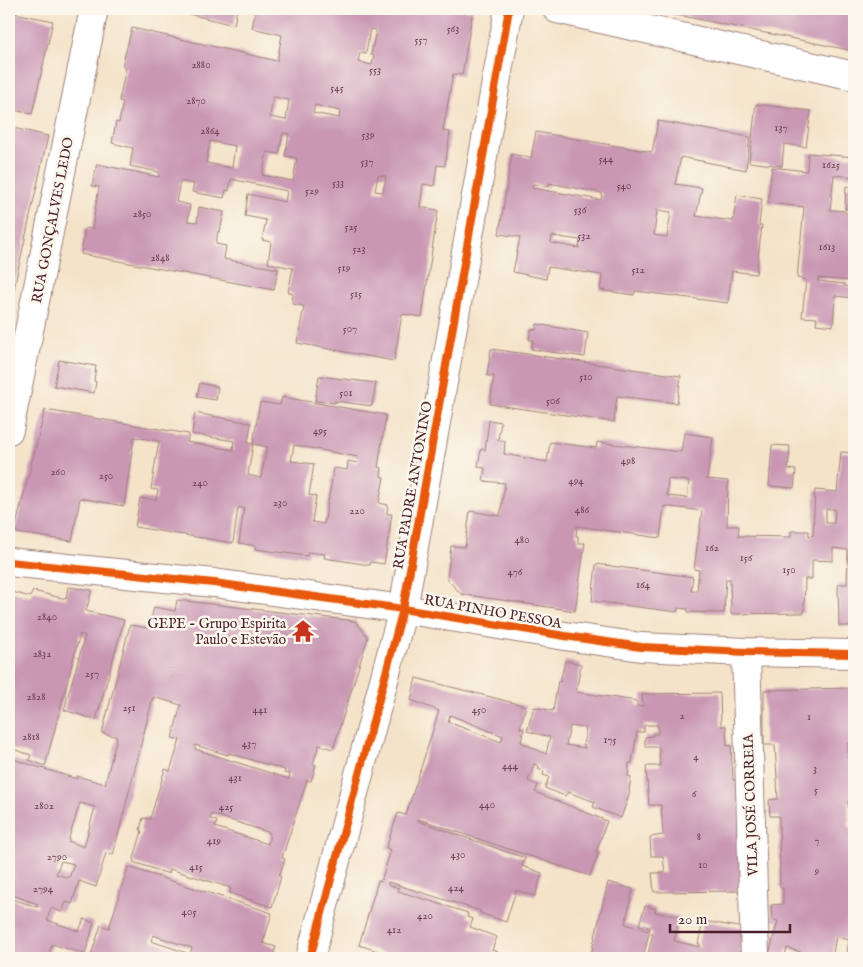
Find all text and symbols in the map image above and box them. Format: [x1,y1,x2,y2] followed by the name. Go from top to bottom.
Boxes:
[447,22,459,36] house number: 563
[414,33,428,47] house number: 557
[191,58,211,72] house number: 2880
[369,63,381,77] house number: 553
[330,81,344,95] house number: 545
[186,94,206,108] house number: 2870
[774,121,788,135] house number: 137
[200,124,220,138] house number: 2864
[362,128,375,142] house number: 539
[28,135,78,305] street label: RUA GONÇALVES LEDO
[599,152,614,166] house number: 544
[360,155,374,169] house number: 537
[822,158,840,172] house number: 1625
[332,176,344,190] house number: 533
[617,179,631,193] house number: 540
[305,184,319,198] house number: 529
[574,203,587,217] house number: 536
[133,207,151,221] house number: 2850
[344,220,358,234] house number: 525
[577,229,591,243] house number: 532
[819,240,835,254] house number: 1613
[352,242,366,256] house number: 523
[150,251,170,265] house number: 2848
[338,261,351,275] house number: 519
[631,263,645,277] house number: 512
[350,287,362,301] house number: 515
[343,322,357,336] house number: 507
[579,370,593,384] house number: 510
[339,386,353,400] house number: 501
[546,394,560,408] house number: 506
[389,399,437,571] street label: RUA PADRE ANTONINO
[313,424,327,438] house number: 495
[621,454,635,468] house number: 498
[50,465,66,479] house number: 260
[99,469,113,483] house number: 250
[568,474,584,488] house number: 494
[192,476,208,490] house number: 240
[273,496,287,510] house number: 230
[575,503,590,517] house number: 486
[349,504,365,518] house number: 220
[514,533,530,547] house number: 480
[705,541,719,555] house number: 162
[740,551,753,565] house number: 156
[782,563,796,577] house number: 150
[508,565,523,579] house number: 476
[636,578,651,592] house number: 164
[423,591,564,633] street label: RUA PINHO PESSOA
[37,610,57,624] house number: 2840
[147,615,287,649] place label: GEPE - Grupo Espirita Paulo e Estevão
[290,618,316,644] temple icon: GEPE - Grupo Espirita Paulo e Estevão
[33,647,51,661] house number: 2832
[85,667,99,681] house number: 257
[27,690,45,704] house number: 2828
[122,701,136,715] house number: 251
[253,703,267,717] house number: 441
[472,703,486,717] house number: 450
[679,709,685,723] house number: 2
[807,710,811,724] house number: 1
[22,730,40,744] house number: 2818
[603,733,617,747] house number: 175
[739,733,763,878] street label: VILA JOSÉ CORREIA
[242,737,256,751] house number: 437
[693,750,699,764] house number: 4
[502,759,519,773] house number: 444
[813,762,817,776] house number: 3
[228,771,242,785] house number: 431
[814,783,818,797] house number: 5
[692,787,697,801] house number: 6
[479,798,495,812] house number: 440
[34,799,54,813] house number: 2802
[219,800,233,814] house number: 425
[697,830,701,844] house number: 8
[207,834,221,848] house number: 419
[814,834,820,848] house number: 7
[451,848,465,862] house number: 430
[47,850,67,864] house number: 2790
[698,858,708,872] house number: 10
[189,860,203,874] house number: 415
[814,864,820,878] house number: 9
[448,881,465,895] house number: 424
[33,882,54,896] house number: 2794
[670,902,790,934] scale bar
[182,905,196,919] house number: 405
[417,909,433,923] house number: 420
[678,910,708,929] text: 20 m
[387,923,401,937] house number: 412

